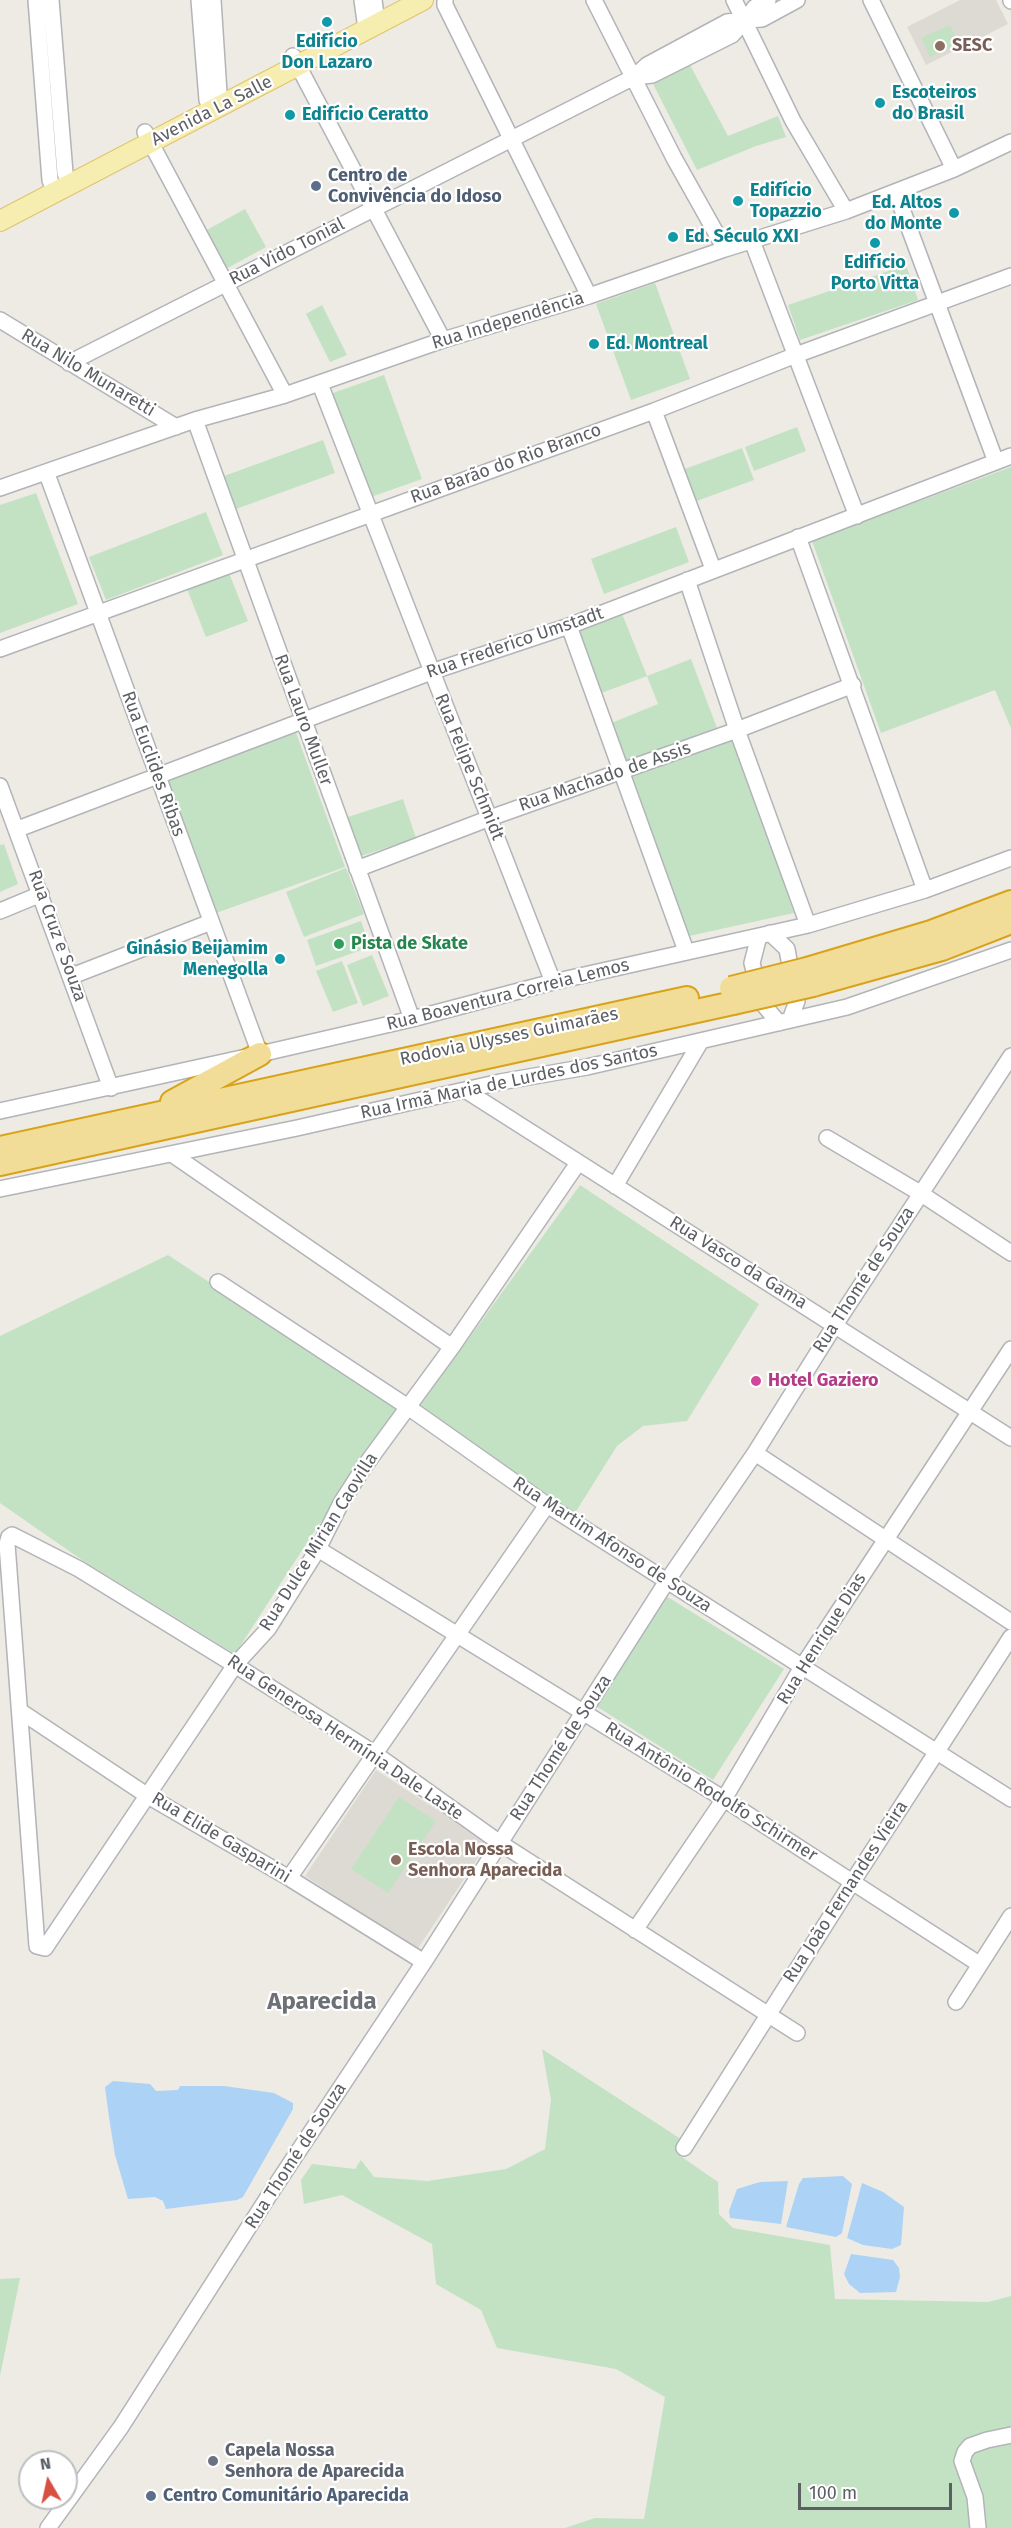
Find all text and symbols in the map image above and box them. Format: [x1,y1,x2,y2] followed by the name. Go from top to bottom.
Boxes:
[320,15,334,29] marker: Edifício Don Lazaro
[282,31,372,74] place label: Edifício Don Lazaro
[952,35,992,57] place label: SESC
[933,39,947,53] marker: SESC
[148,71,276,151] street label: Avenida La Salle
[892,82,976,124] place label: Escoteiros do Brasil
[873,96,887,110] marker: Escoteiros do Brasil
[302,104,428,126] place label: Edifício Ceratto
[283,108,297,122] marker: Edifício Ceratto
[328,165,502,207] place label: Centro de Convivência do Idoso
[309,179,323,193] marker: Centro de Convivência do Idoso
[750,180,822,222] place label: Edifício Topazzio
[865,192,942,234] place label: Ed. Altos do Monte
[731,194,745,208] marker: Edifício Topazzio
[947,206,961,220] marker: Ed. Altos do Monte
[226,214,348,290] street label: Rua Vido Tonial
[685,226,799,248] place label: Ed. Século XXI
[666,230,680,244] marker: Ed. Século XXI
[868,236,882,250] marker: Edifício Porto Vitta
[831,252,919,294] place label: Edifício Porto Vitta
[429,288,587,354] street label: Rua Independência
[17,324,159,422] street label: Rua Nilo Munaretti
[606,333,708,355] place label: Ed. Montreal
[587,337,601,351] marker: Ed. Montreal
[408,419,604,509] street label: Rua Barão do Rio Branco
[424,603,606,683] street label: Rua Frederico Umstadt
[269,651,337,789] street label: Rua Lauro Muller
[117,688,189,840] street label: Rua Euclides Ribas
[430,690,508,844] street label: Rua Felipe Schmidt
[516,737,694,817] street label: Rua Machado de Assis
[23,867,91,1005] street label: Rua Cruz e Souza
[351,933,468,955] place label: Pista de Skate
[332,937,346,951] marker: Pista de Skate
[126,938,268,980] place label: Ginásio Beijamim Menegolla
[273,952,287,966] marker: Ginásio Beijamim Menegolla
[384,954,632,1036] street label: Rua Boaventura Correia Lemos
[398,1003,620,1071] street label: Rodovia Ulysses Guimarães
[359,1040,659,1124] street label: Rua Irmã Maria de Lurdes dos Santos
[809,1203,919,1357] street label: Rua Thomé de Souza
[665,1212,811,1314] street label: Rua Vasco da Gama
[768,1370,879,1392] place label: Hotel Gaziero
[749,1374,763,1388] marker: Hotel Gaziero
[255,1449,383,1635] street label: Rua Dulce Mirian Caovilla
[508,1473,716,1617] street label: Rua Martim Afonso de Souza
[773,1569,871,1709] street label: Rua Henrique Dias
[223,1651,467,1825] street label: Rua Generosa Hermínia Dale Laste
[506,1671,616,1825] street label: Rua Thomé de Souza
[601,1718,821,1866] street label: Rua Antônio Rodolfo Schirmer
[148,1788,294,1888] street label: Rua Elide Gasparini
[779,1797,913,1987] street label: Rua João Fernandes Vieira
[408,1839,562,1882] place label: Escola Nossa Senhora Aparecida
[389,1853,403,1867] marker: Escola Nossa Senhora Aparecida
[267,1988,377,2016] district label: Aparecida
[241,2079,351,2233] street label: Rua Thomé de Souza
[225,2440,404,2482] place label: Capela Nossa Senhora de Aparecida
[18,2450,78,2510] north arrow
[39,2453,52,2474] text: N
[206,2454,220,2468] marker: Capela Nossa Senhora de Aparecida
[801,2471,956,2509] scale bar
[809,2482,857,2504] text: 100 m
[163,2485,409,2507] place label: Centro Comunitário Aparecida
[144,2489,158,2503] marker: Centro Comunitário Aparecida

